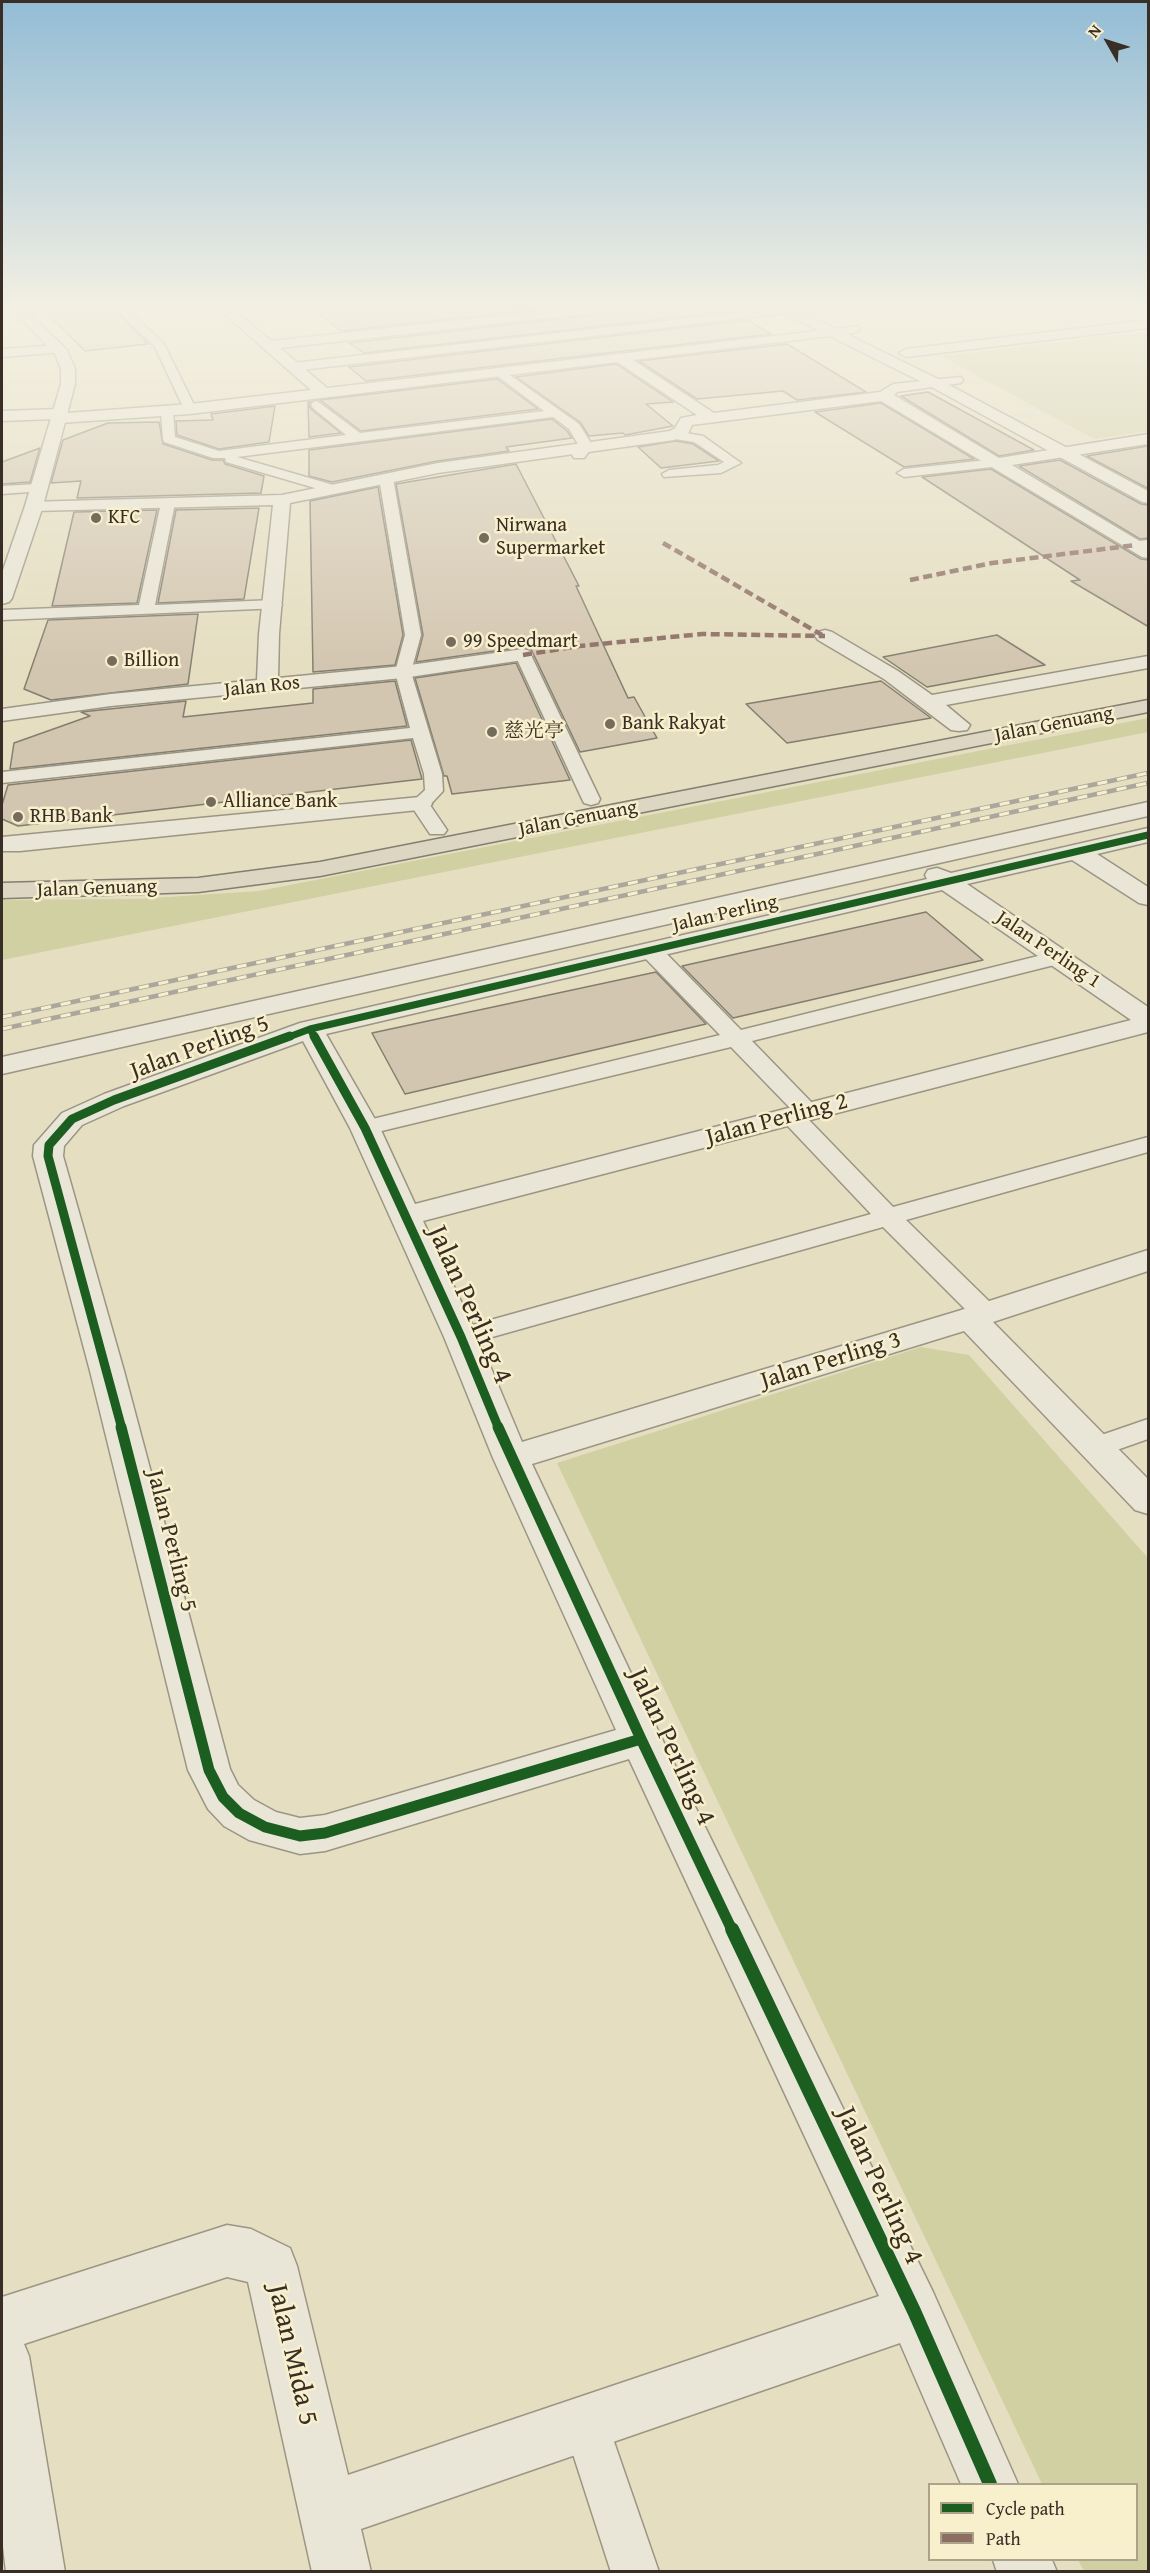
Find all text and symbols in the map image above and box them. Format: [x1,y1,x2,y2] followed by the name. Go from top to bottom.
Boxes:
[1078,12,1138,72] north arrow
[1081,19,1107,42] text: N
[108,506,140,530] place label: KFC
[89,511,103,525] marker: KFC
[496,514,605,561] place label: Nirwana Supermarket
[477,531,491,545] marker: Nirwana Supermarket
[463,630,578,654] place label: 99 Speedmart
[444,635,458,649] marker: 99 Speedmart
[124,649,179,673] place label: Billion
[105,654,119,668] marker: Billion
[223,671,301,703] street label: Jalan Ros
[993,702,1115,748] street label: Jalan Genuang
[622,712,726,736] place label: Bank Rakyat
[603,717,617,731] marker: Bank Rakyat
[504,720,564,744] place label: 慈光亭
[485,725,499,739] marker: 慈光亭
[223,790,337,814] place label: Alliance Bank
[204,795,218,809] marker: Alliance Bank
[517,796,639,842] street label: Jalan Genuang
[30,805,113,829] place label: RHB Bank
[11,810,25,824] marker: RHB Bank
[36,875,158,903] street label: Jalan Genuang
[670,890,780,938] street label: Jalan Perling
[991,906,1105,994] street label: Jalan Perling 1
[127,1010,273,1086] street label: Jalan Perling 5
[703,1087,851,1153] street label: Jalan Perling 2
[419,1221,519,1389] street label: Jalan Perling 4
[757,1326,905,1396] street label: Jalan Perling 3
[139,1467,203,1615] street label: Jalan Perling 5
[620,1663,722,1831] street label: Jalan Perling 4
[828,2102,930,2270] street label: Jalan Perling 4
[259,2281,325,2429] street label: Jalan Mida 5
[928,2483,1138,2561] legend
[986,2495,1065,2522] text: Cycle path
[986,2525,1021,2552] text: Path

